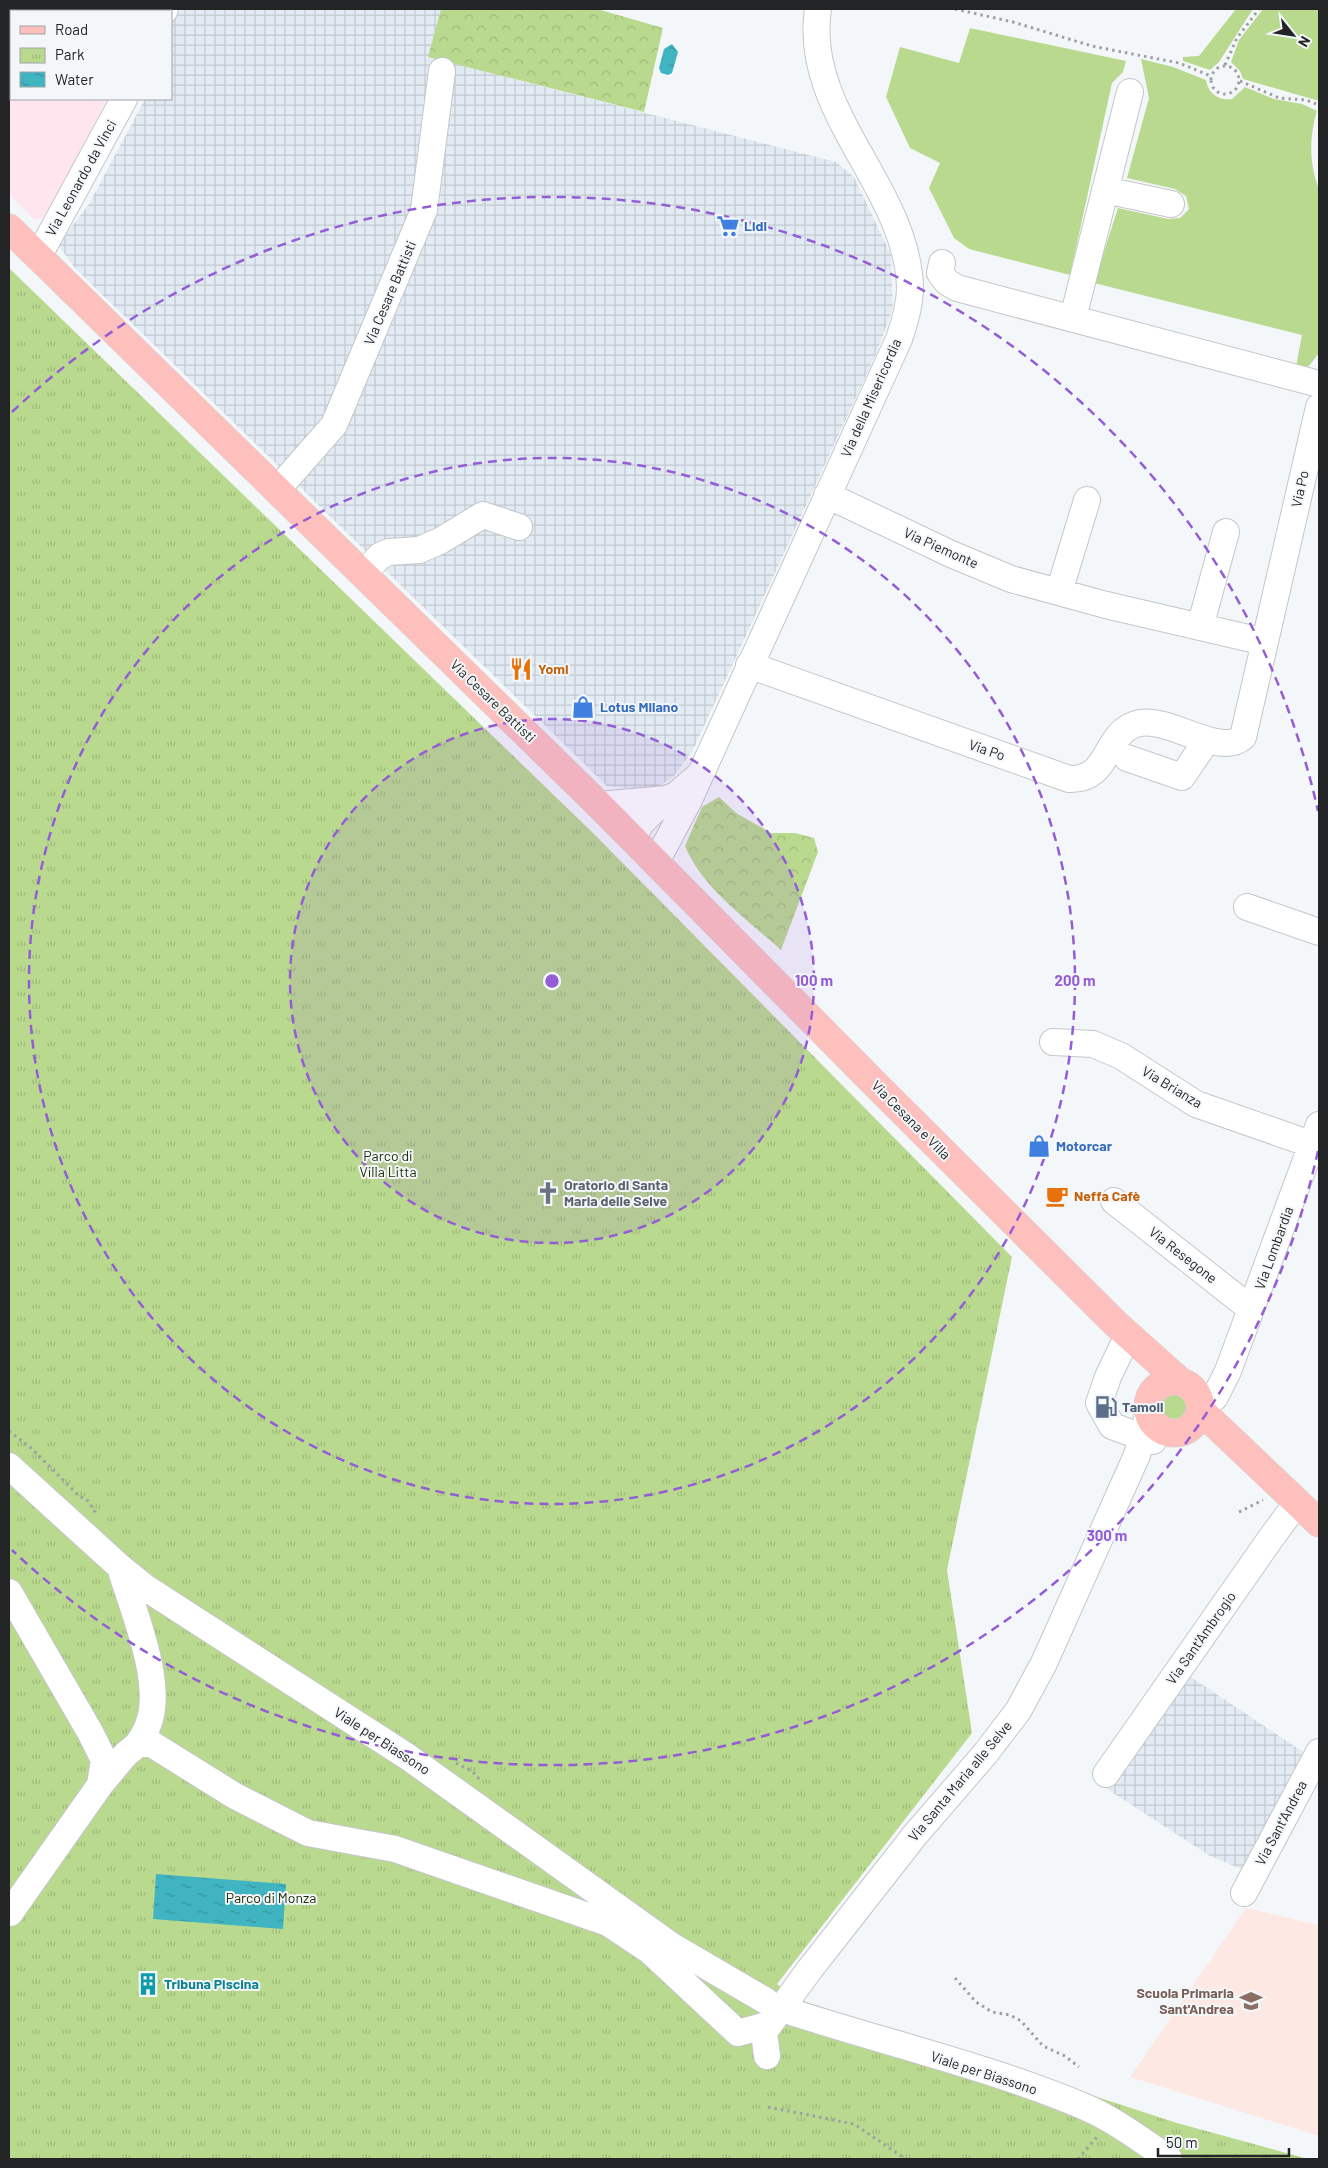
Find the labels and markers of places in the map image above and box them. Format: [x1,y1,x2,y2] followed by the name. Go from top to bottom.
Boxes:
[715,213,741,239] supermarket icon: Lidl
[744,217,767,234] place label: Lidl
[508,656,534,682] restaurant icon: Yomi
[538,660,569,677] place label: Yomi
[570,694,596,720] shop icon: Lotus Milano
[600,698,678,715] place label: Lotus Milano
[543,972,561,990] centre of rings
[1026,1133,1052,1159] shop icon: Motorcar
[1056,1137,1113,1154] place label: Motorcar
[564,1176,668,1209] place label: Oratorio di Santa Maria delle Selve
[535,1180,561,1206] church icon: Oratorio di Santa Maria delle Selve
[1044,1183,1070,1209] cafe icon: Neffa Cafè
[1074,1187,1140,1204] place label: Neffa Cafè
[1093,1394,1119,1420] fuel station icon: Tamoil
[1122,1398,1164,1415] place label: Tamoil
[135,1971,161,1997] building icon: Tribuna Piscina
[164,1975,259,1992] place label: Tribuna Piscina
[1136,1984,1234,2017] place label: Scuola Primaria Sant'Andrea
[1238,1988,1264,2014] school or university icon: Scuola Primaria Sant'Andrea

